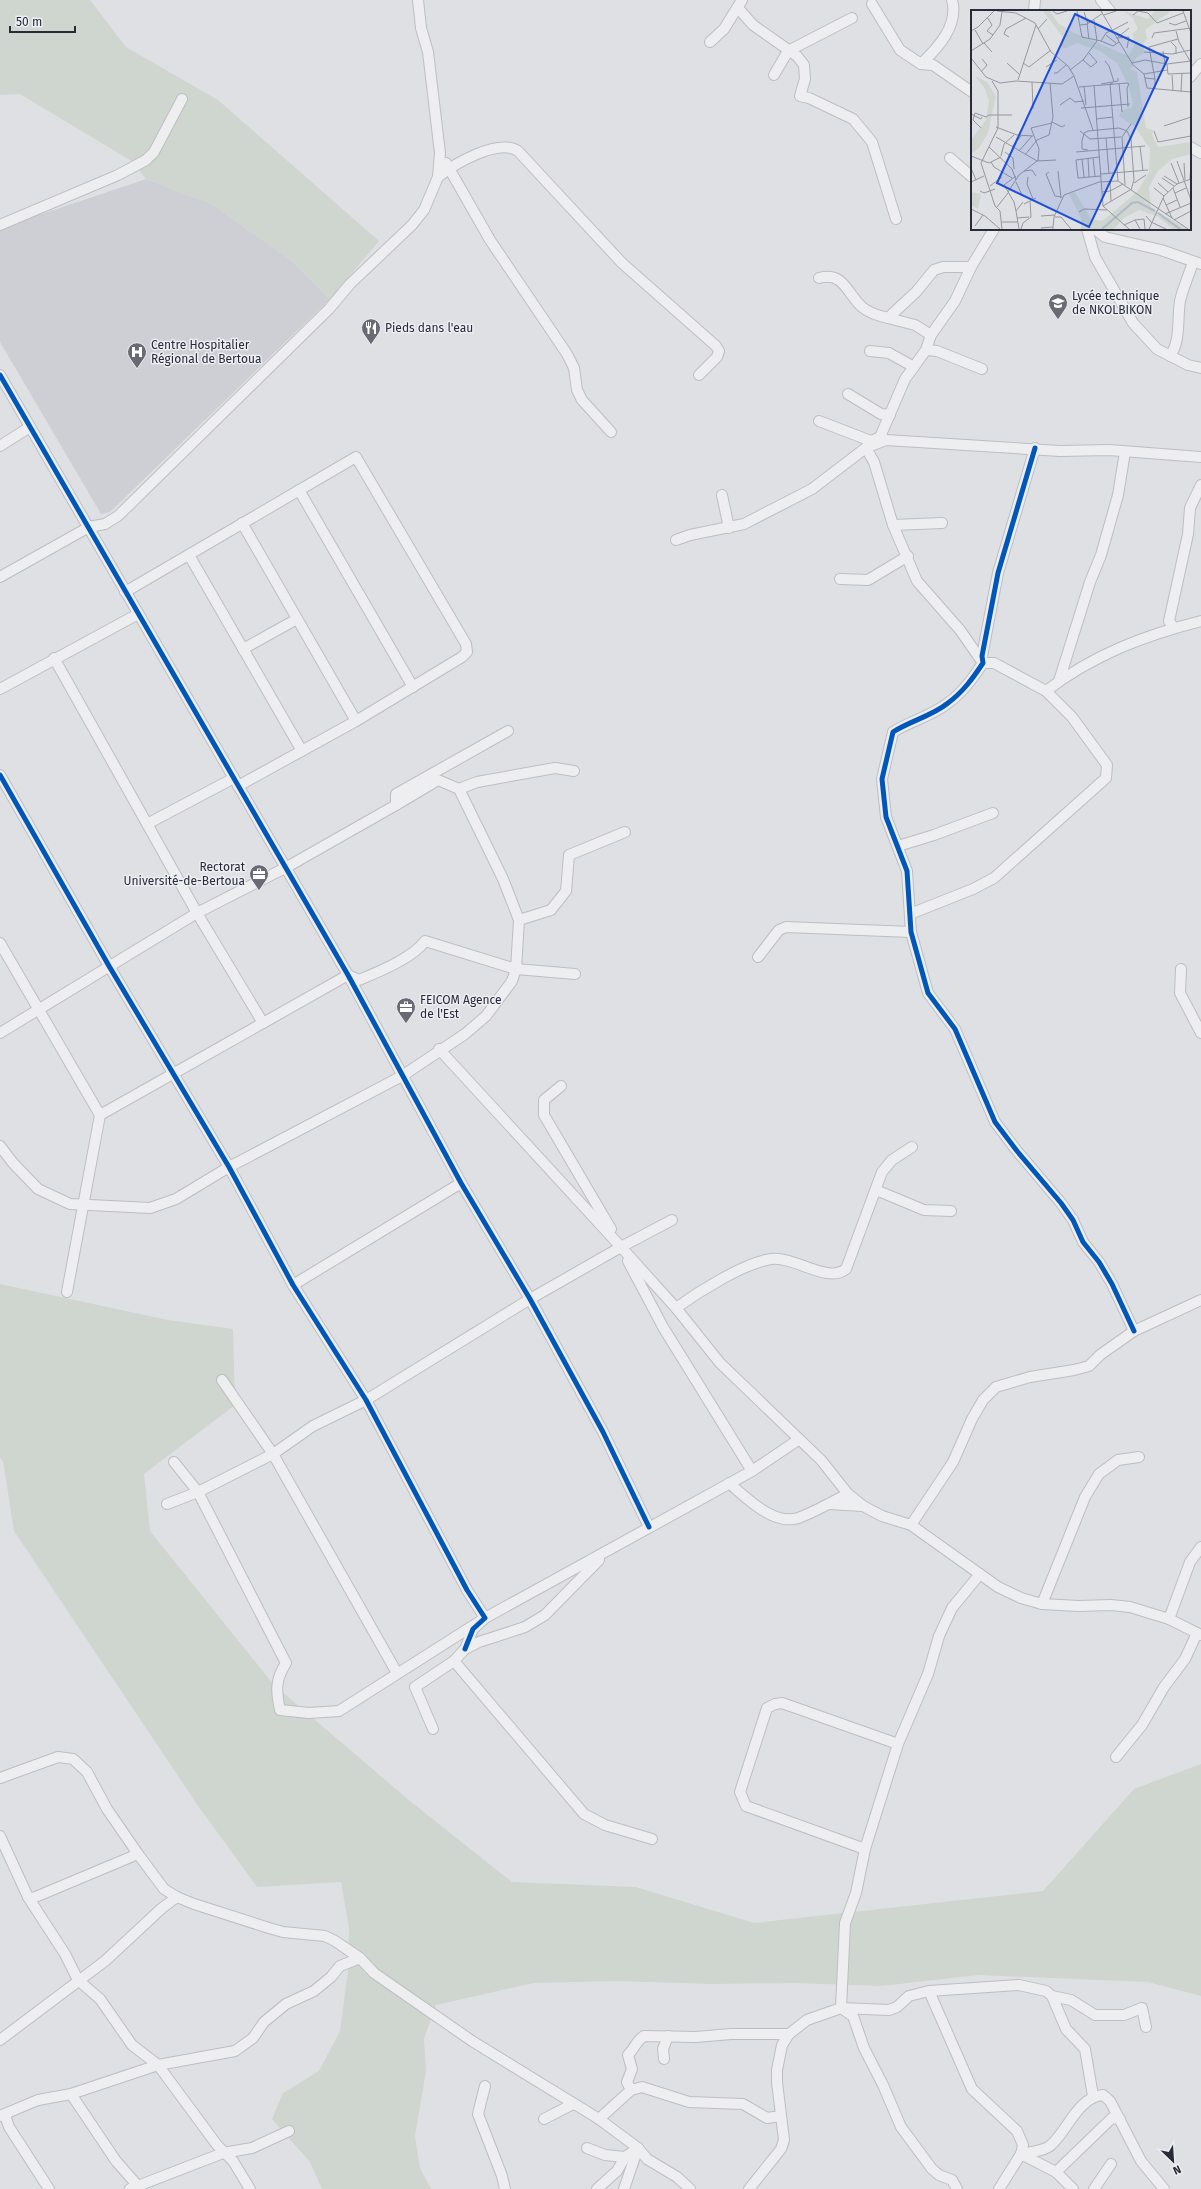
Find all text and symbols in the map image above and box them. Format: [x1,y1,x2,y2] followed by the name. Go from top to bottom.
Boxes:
[10,8,75,34] scale bar
[971,10,1191,230] inset map
[16,15,42,29] text: 50 m
[1072,289,1159,317] place label: Lycée technique de NKOLBIKON
[1047,292,1069,320] school or university icon: Lycée technique de NKOLBIKON
[360,317,382,345] restaurant icon: Pieds dans l'eau
[385,321,473,335] place label: Pieds dans l'eau
[151,338,261,366] place label: Centre Hospitalier Régional de Bertoua
[126,341,148,369] hospital icon: Centre Hospitalier Régional de Bertoua
[124,860,246,888] place label: Rectorat Université-de-Bertoua
[248,863,270,891] office icon: Rectorat Université-de-Bertoua
[420,993,502,1021] place label: FEICOM Agence de l'Est
[395,996,417,1024] office icon: FEICOM Agence de l'Est
[1153,2141,1193,2181] north arrow
[1171,2162,1183,2177] text: N

